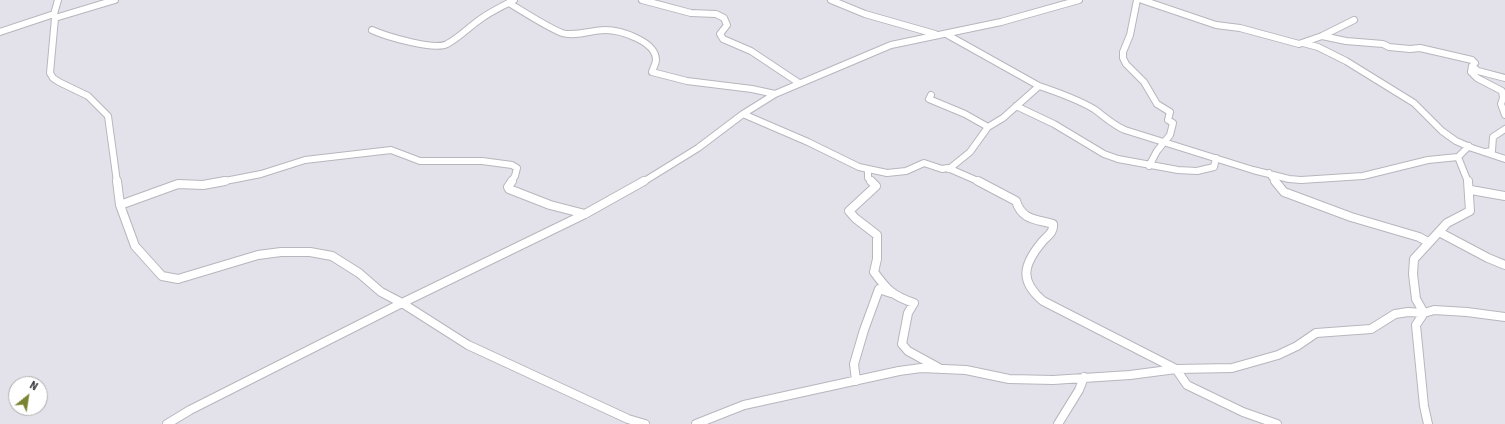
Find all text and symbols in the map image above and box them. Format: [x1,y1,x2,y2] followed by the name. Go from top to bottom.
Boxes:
[8,376,48,416] north arrow
[27,378,41,394] text: N

